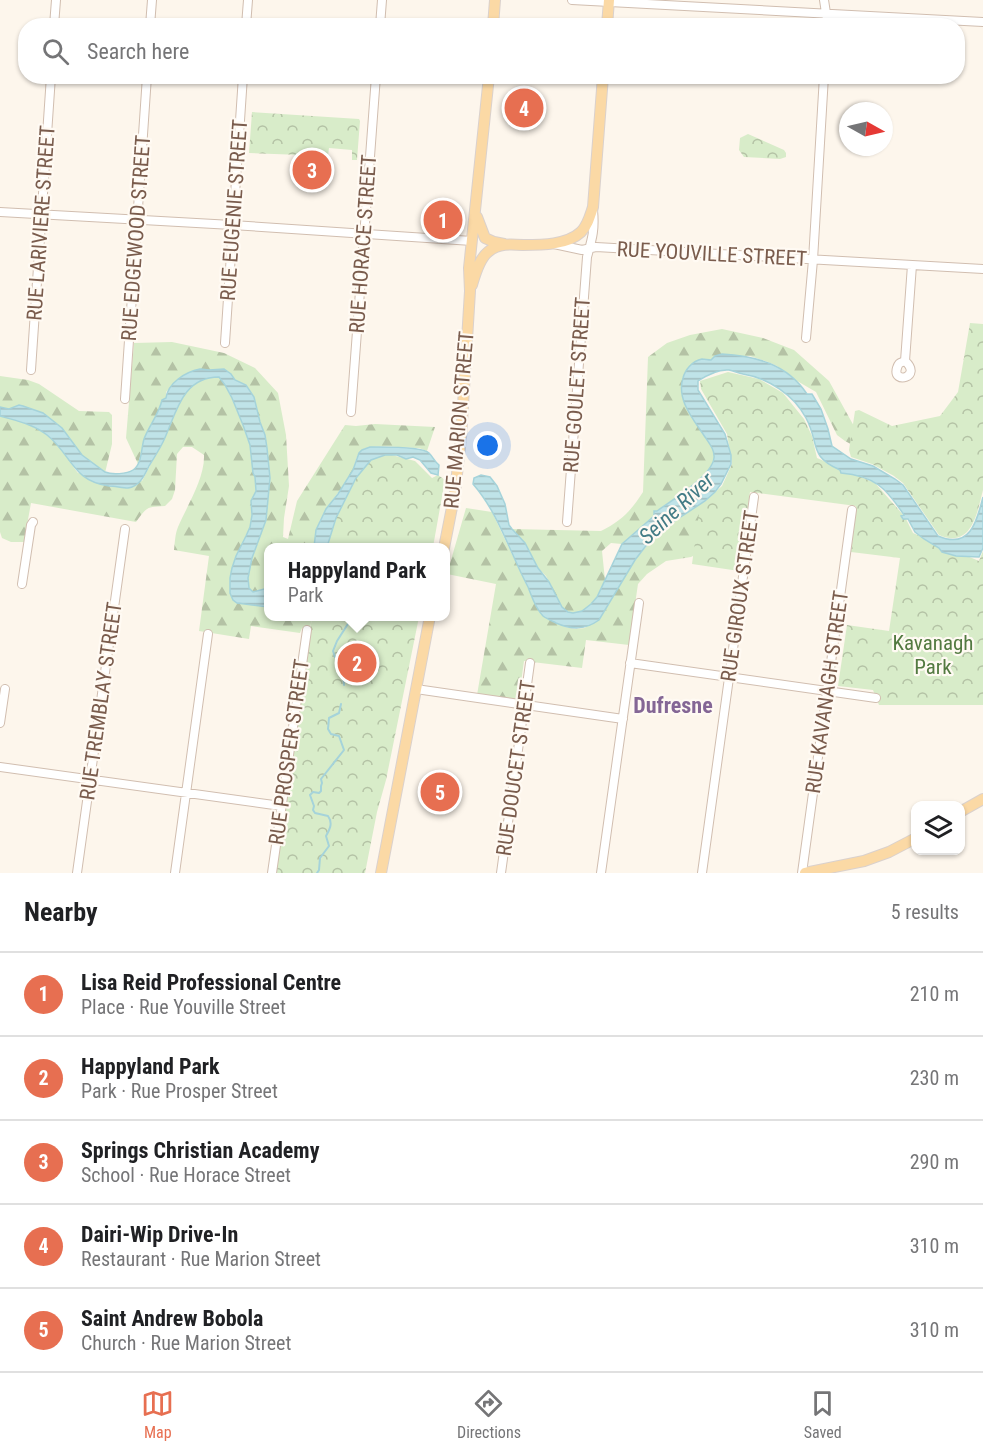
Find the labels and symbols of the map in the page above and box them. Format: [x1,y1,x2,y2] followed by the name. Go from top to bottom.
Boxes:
[504,86,544,130] pin: 4
[839,102,893,156] north arrow
[216,118,252,302] street label: RUE EUGENIE STREET
[22,124,60,321] street label: RUE LARIVIERE STREET
[117,134,155,342] street label: RUE EDGEWOOD STREET
[292,148,332,192] pin: 3
[345,154,381,334] street label: RUE HORACE STREET
[424,198,462,242] pin: 1
[616,237,808,271] street label: RUE YOUVILLE STREET
[559,296,595,474] street label: RUE GOULET STREET
[439,330,479,510] street label: RUE MARION STREET
[473,431,502,460] your location
[634,467,719,549] water label: Seine River
[716,509,764,683] street label: RUE GIROUX STREET
[801,589,853,795] street label: RUE KAVANAGH STREET
[75,600,127,802] street label: RUE TREMBLAY STREET
[893,631,973,679] park label: Kavanagh Park
[338,640,376,686] pin: 2
[264,657,314,847] street label: RUE PROSPER STREET
[492,678,540,858] street label: RUE DOUCET STREET
[633,693,713,718] district label: Dufresne
[420,770,460,814] pin: 5

